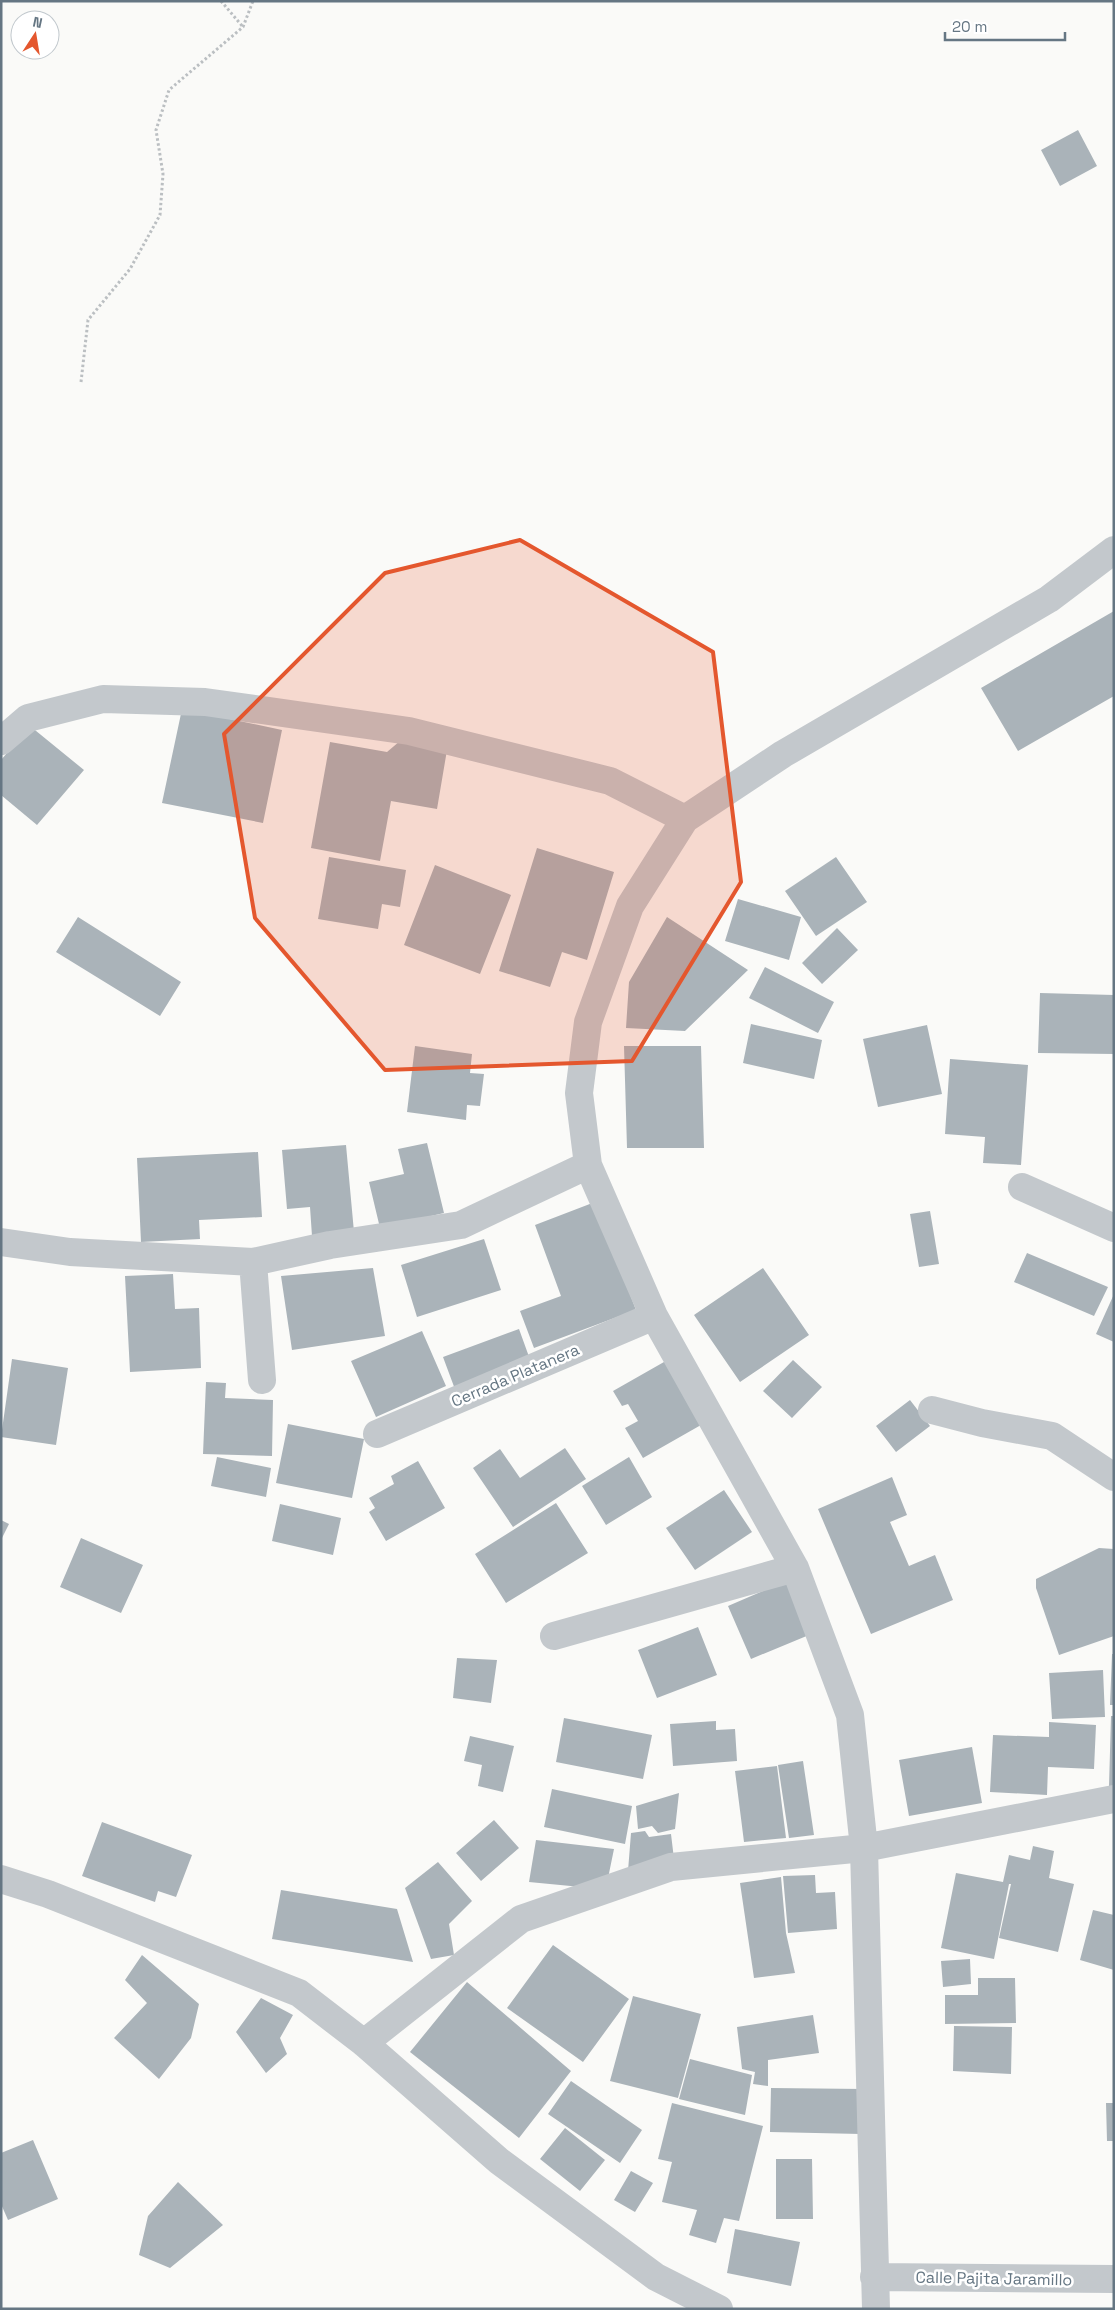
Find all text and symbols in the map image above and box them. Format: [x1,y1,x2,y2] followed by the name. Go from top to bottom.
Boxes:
[10,10,60,60] north arrow
[945,10,1065,42] scale bar
[31,13,44,32] text: N
[952,17,987,36] text: 20 m
[448,1339,582,1412] street label: Cerrada Platanera
[915,2267,1073,2290] street label: Calle Pajita Jaramillo

